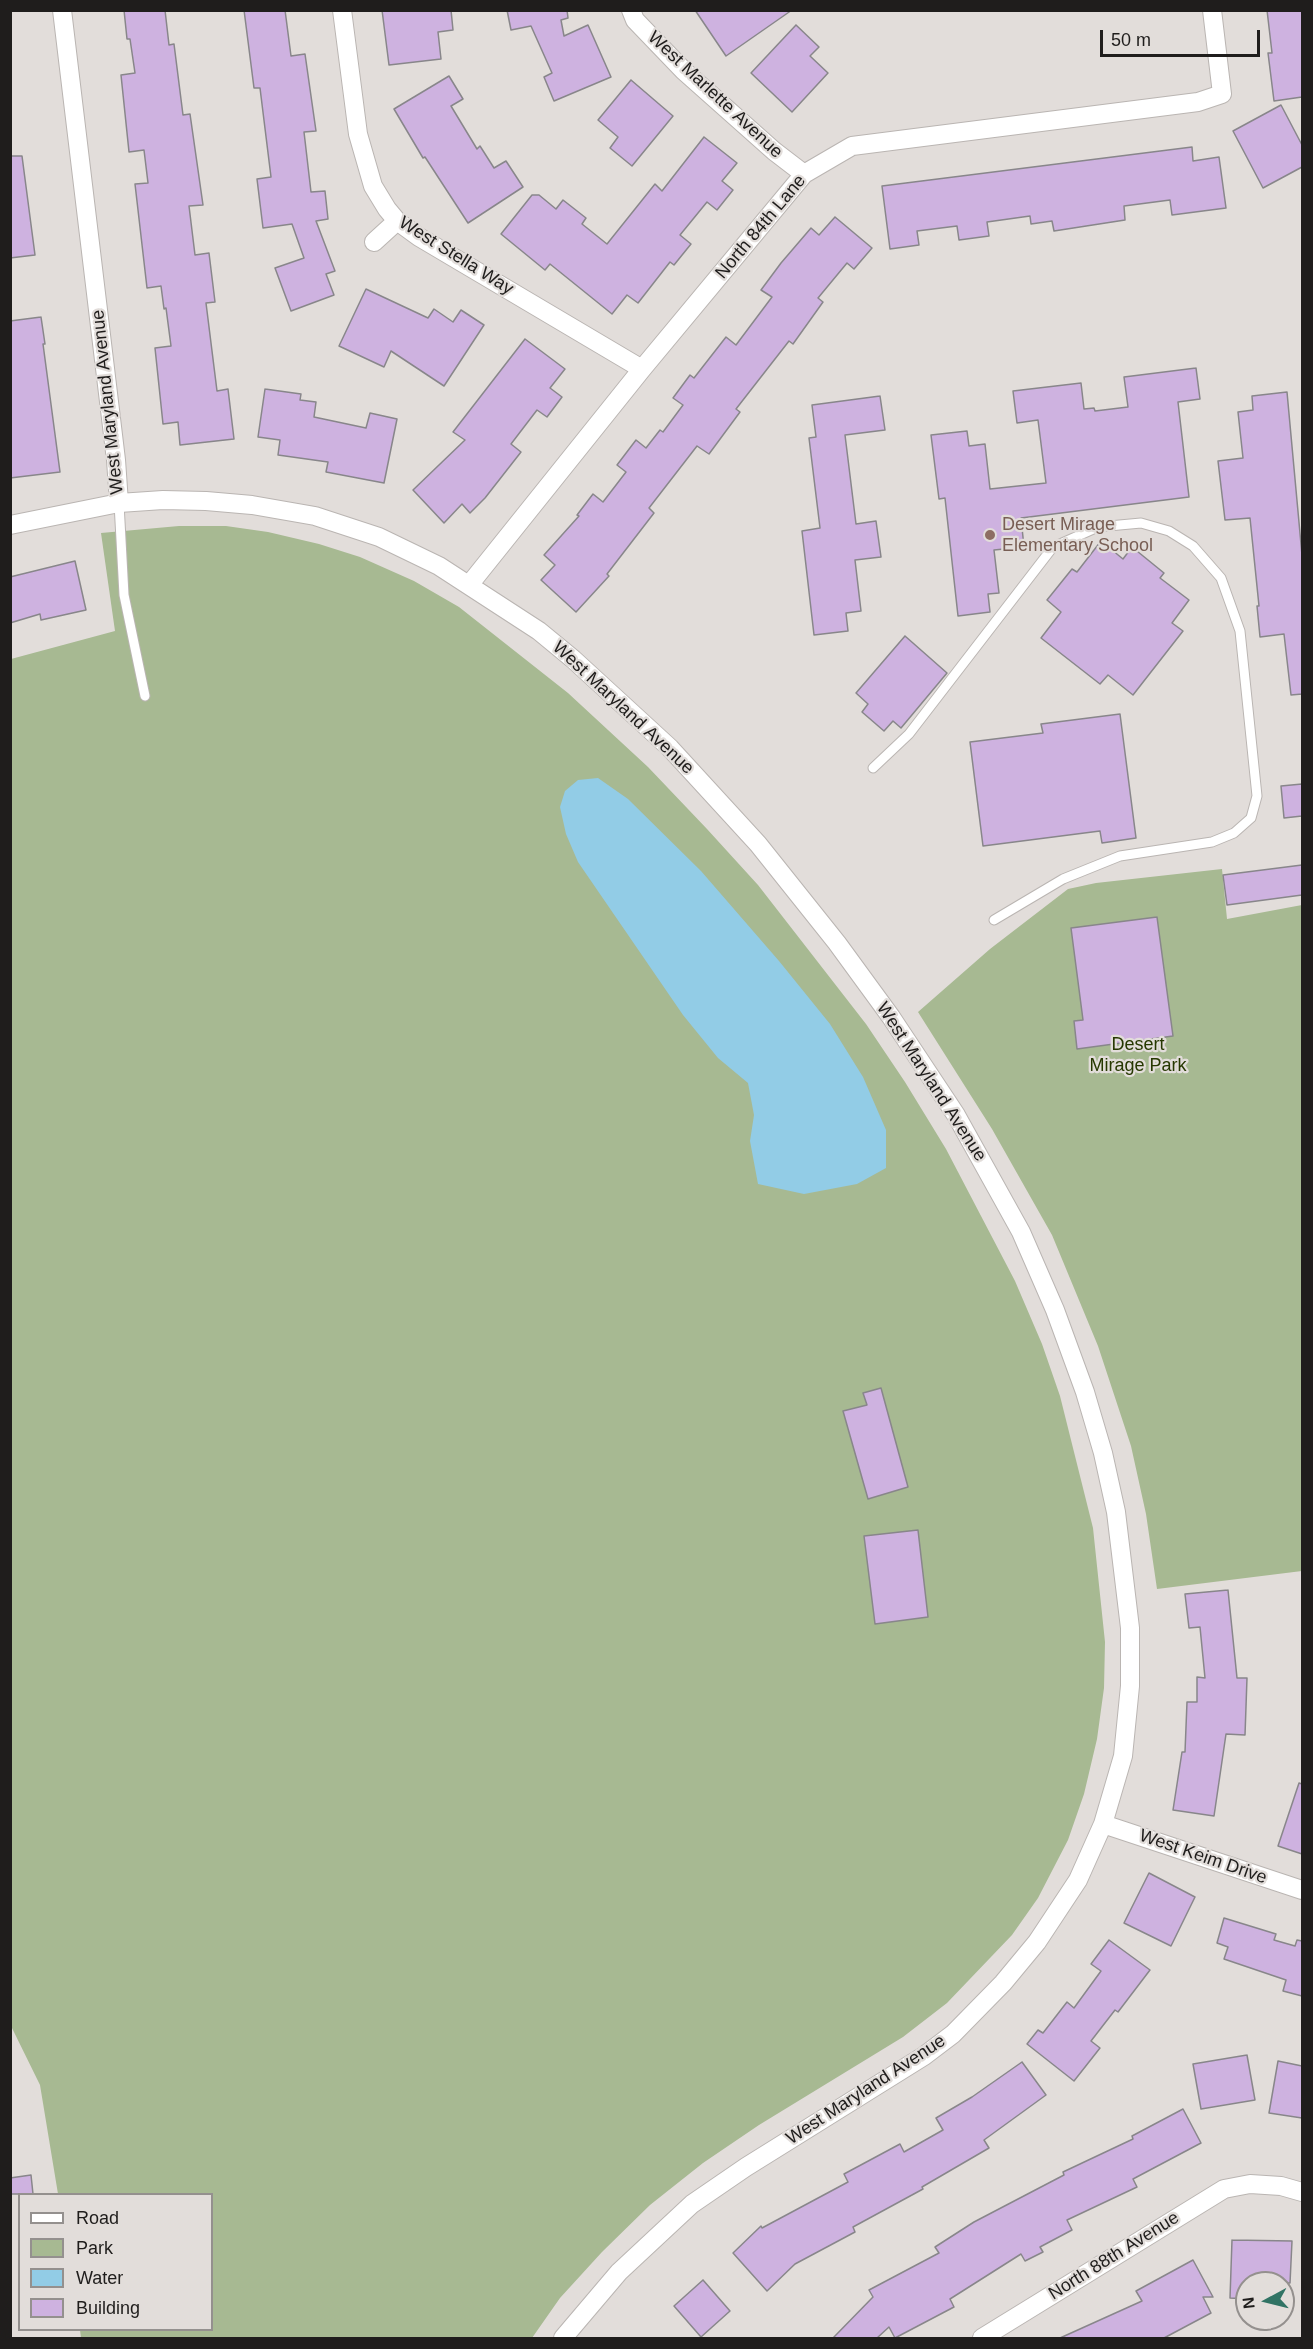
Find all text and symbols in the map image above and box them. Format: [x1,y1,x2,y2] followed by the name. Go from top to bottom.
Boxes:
[1103,18,1264,56] scale bar
[643,27,787,163] street label: West Marlette Avenue
[1111,30,1151,50] text: 50 m
[711,171,811,283] street label: North 84th Lane
[395,212,517,300] street label: West Stella Way
[88,309,128,495] street label: West Maryland Avenue
[1002,514,1153,556] place label: Desert Mirage Elementary School
[983,528,997,542] marker: Desert Mirage Elementary School
[548,637,698,779] street label: West Maryland Avenue
[871,998,991,1166] street label: West Maryland Avenue
[1089,1034,1187,1076] park label: Desert Mirage Park
[1136,1825,1270,1889] street label: West Keim Drive
[782,2030,950,2150] street label: West Maryland Avenue
[18,2193,213,2331] legend
[1045,2207,1183,2305] street label: North 88th Avenue
[76,2208,119,2228] text: Road
[76,2238,113,2258] text: Park
[76,2268,123,2288] text: Water
[1235,2271,1295,2331] north arrow
[1239,2296,1258,2310] text: N
[76,2298,140,2318] text: Building

